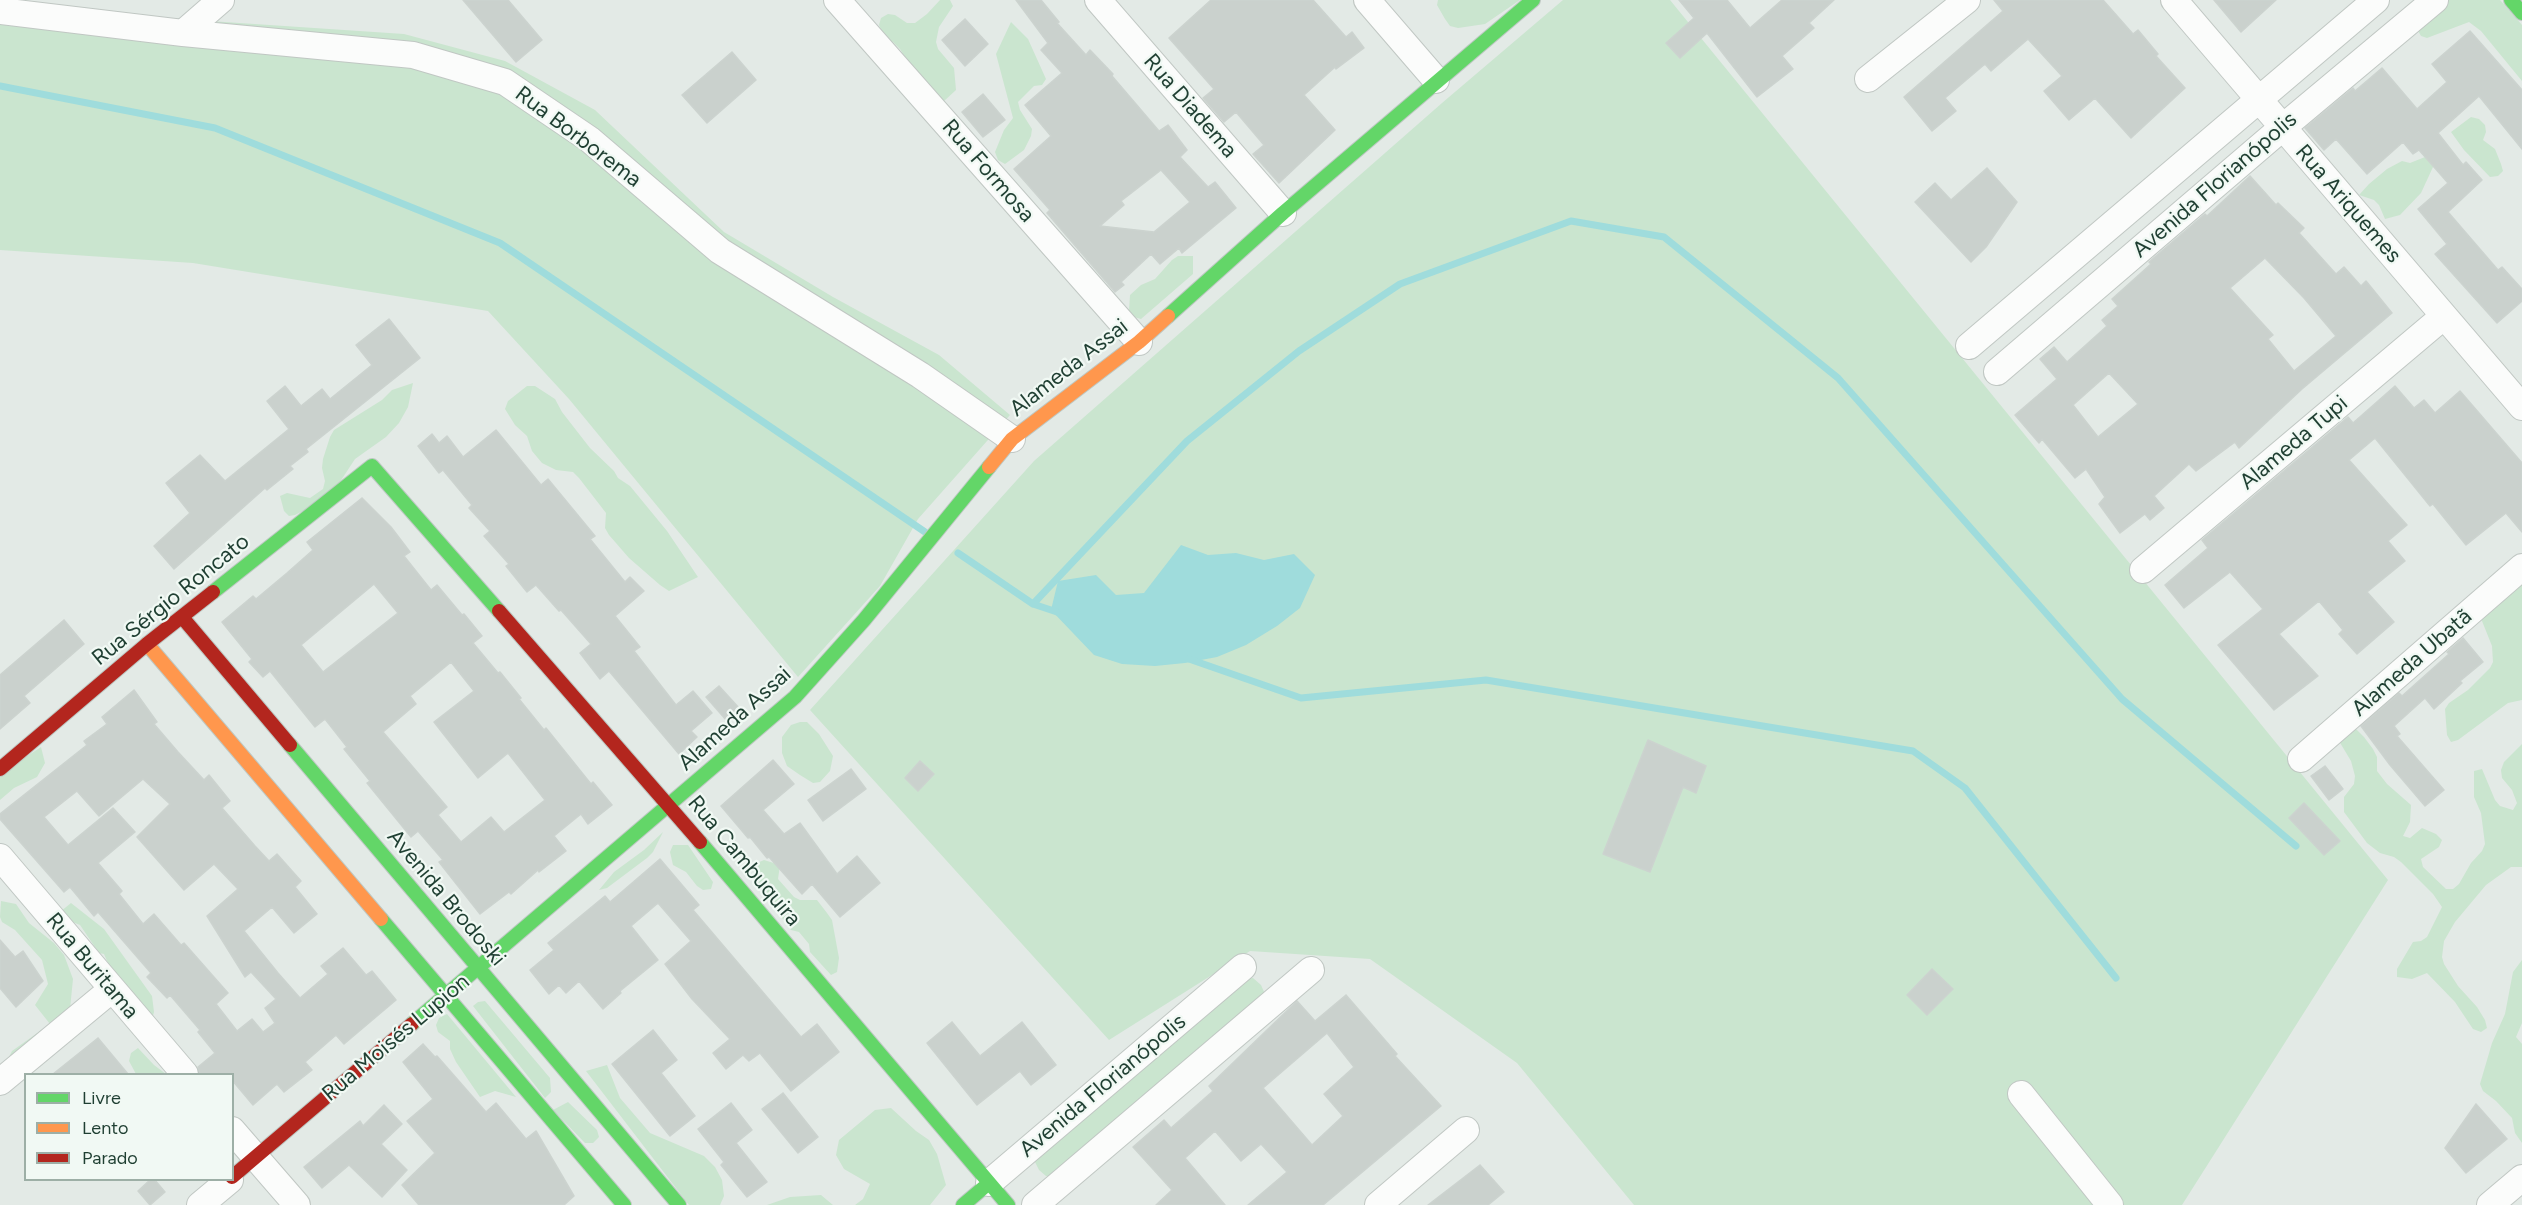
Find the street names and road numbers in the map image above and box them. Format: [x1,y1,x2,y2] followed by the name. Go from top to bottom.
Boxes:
[1138,49,1242,163] street label: Rua Diadema
[510,81,646,193] street label: Rua Borborema
[2127,106,2303,264] street label: Avenida Florianópolis
[936,114,1040,228] street label: Rua Formosa
[2289,139,2407,269] street label: Rua Ariquemes
[1005,314,1133,422] street label: Alameda Assai
[2235,390,2353,496] street label: Alameda Tupi
[87,528,255,672] street label: Rua Sérgio Roncato
[2347,604,2477,722] street label: Alameda Ubatã
[673,661,797,777] street label: Alameda Assai
[682,790,806,932] street label: Rua Cambuquira
[381,824,511,972] street label: Avenida Brodoski
[40,908,144,1024] street label: Rua Buritama
[317,969,475,1107] street label: Rua Moisés Lupion
[1014,1009,1192,1163] street label: Avenida Florianópolis

